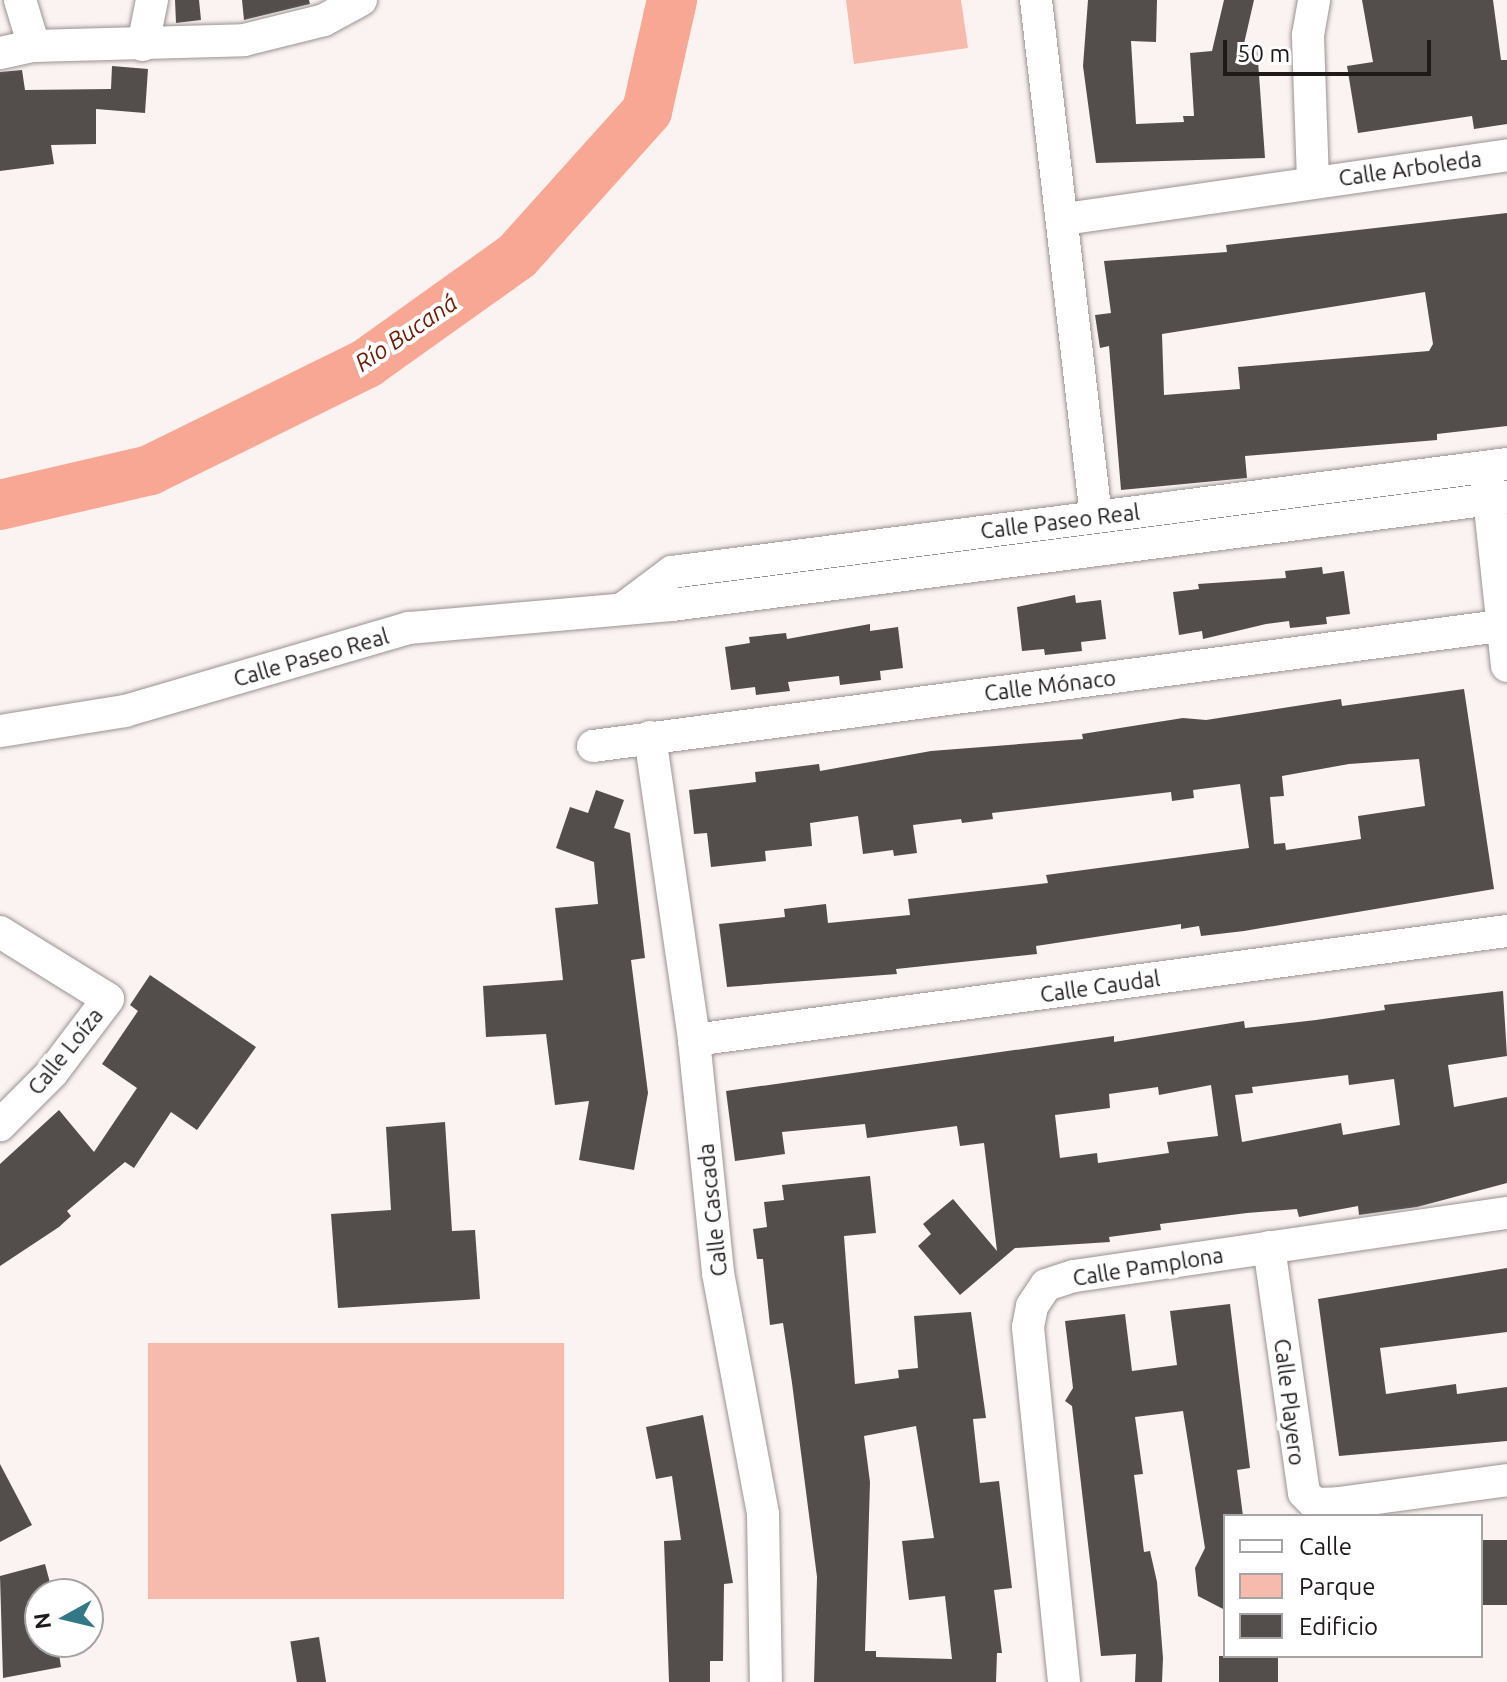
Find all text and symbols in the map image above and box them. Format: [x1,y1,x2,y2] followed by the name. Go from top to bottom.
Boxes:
[1227,24,1435,74] scale bar
[1237,40,1290,67] text: 50 m
[1337,145,1483,191] street label: Calle Arboleda
[349,288,463,378] water label: Río Bucaná
[979,498,1141,544] street label: Calle Paseo Real
[230,622,392,692] street label: Calle Paseo Real
[983,664,1117,706] street label: Calle Mónaco
[1038,965,1162,1007] street label: Calle Caudal
[22,1002,108,1100] street label: Calle Loíza
[692,1142,732,1278] street label: Calle Cascada
[1071,1241,1225,1291] street label: Calle Pamplona
[1269,1337,1311,1467] street label: Calle Playero
[1223,1514,1483,1658] legend
[1299,1533,1352,1560] text: Calle
[1299,1573,1376,1600] text: Parque
[24,1578,104,1658] north arrow
[28,1611,55,1631] text: N
[1299,1613,1378,1640] text: Edificio

